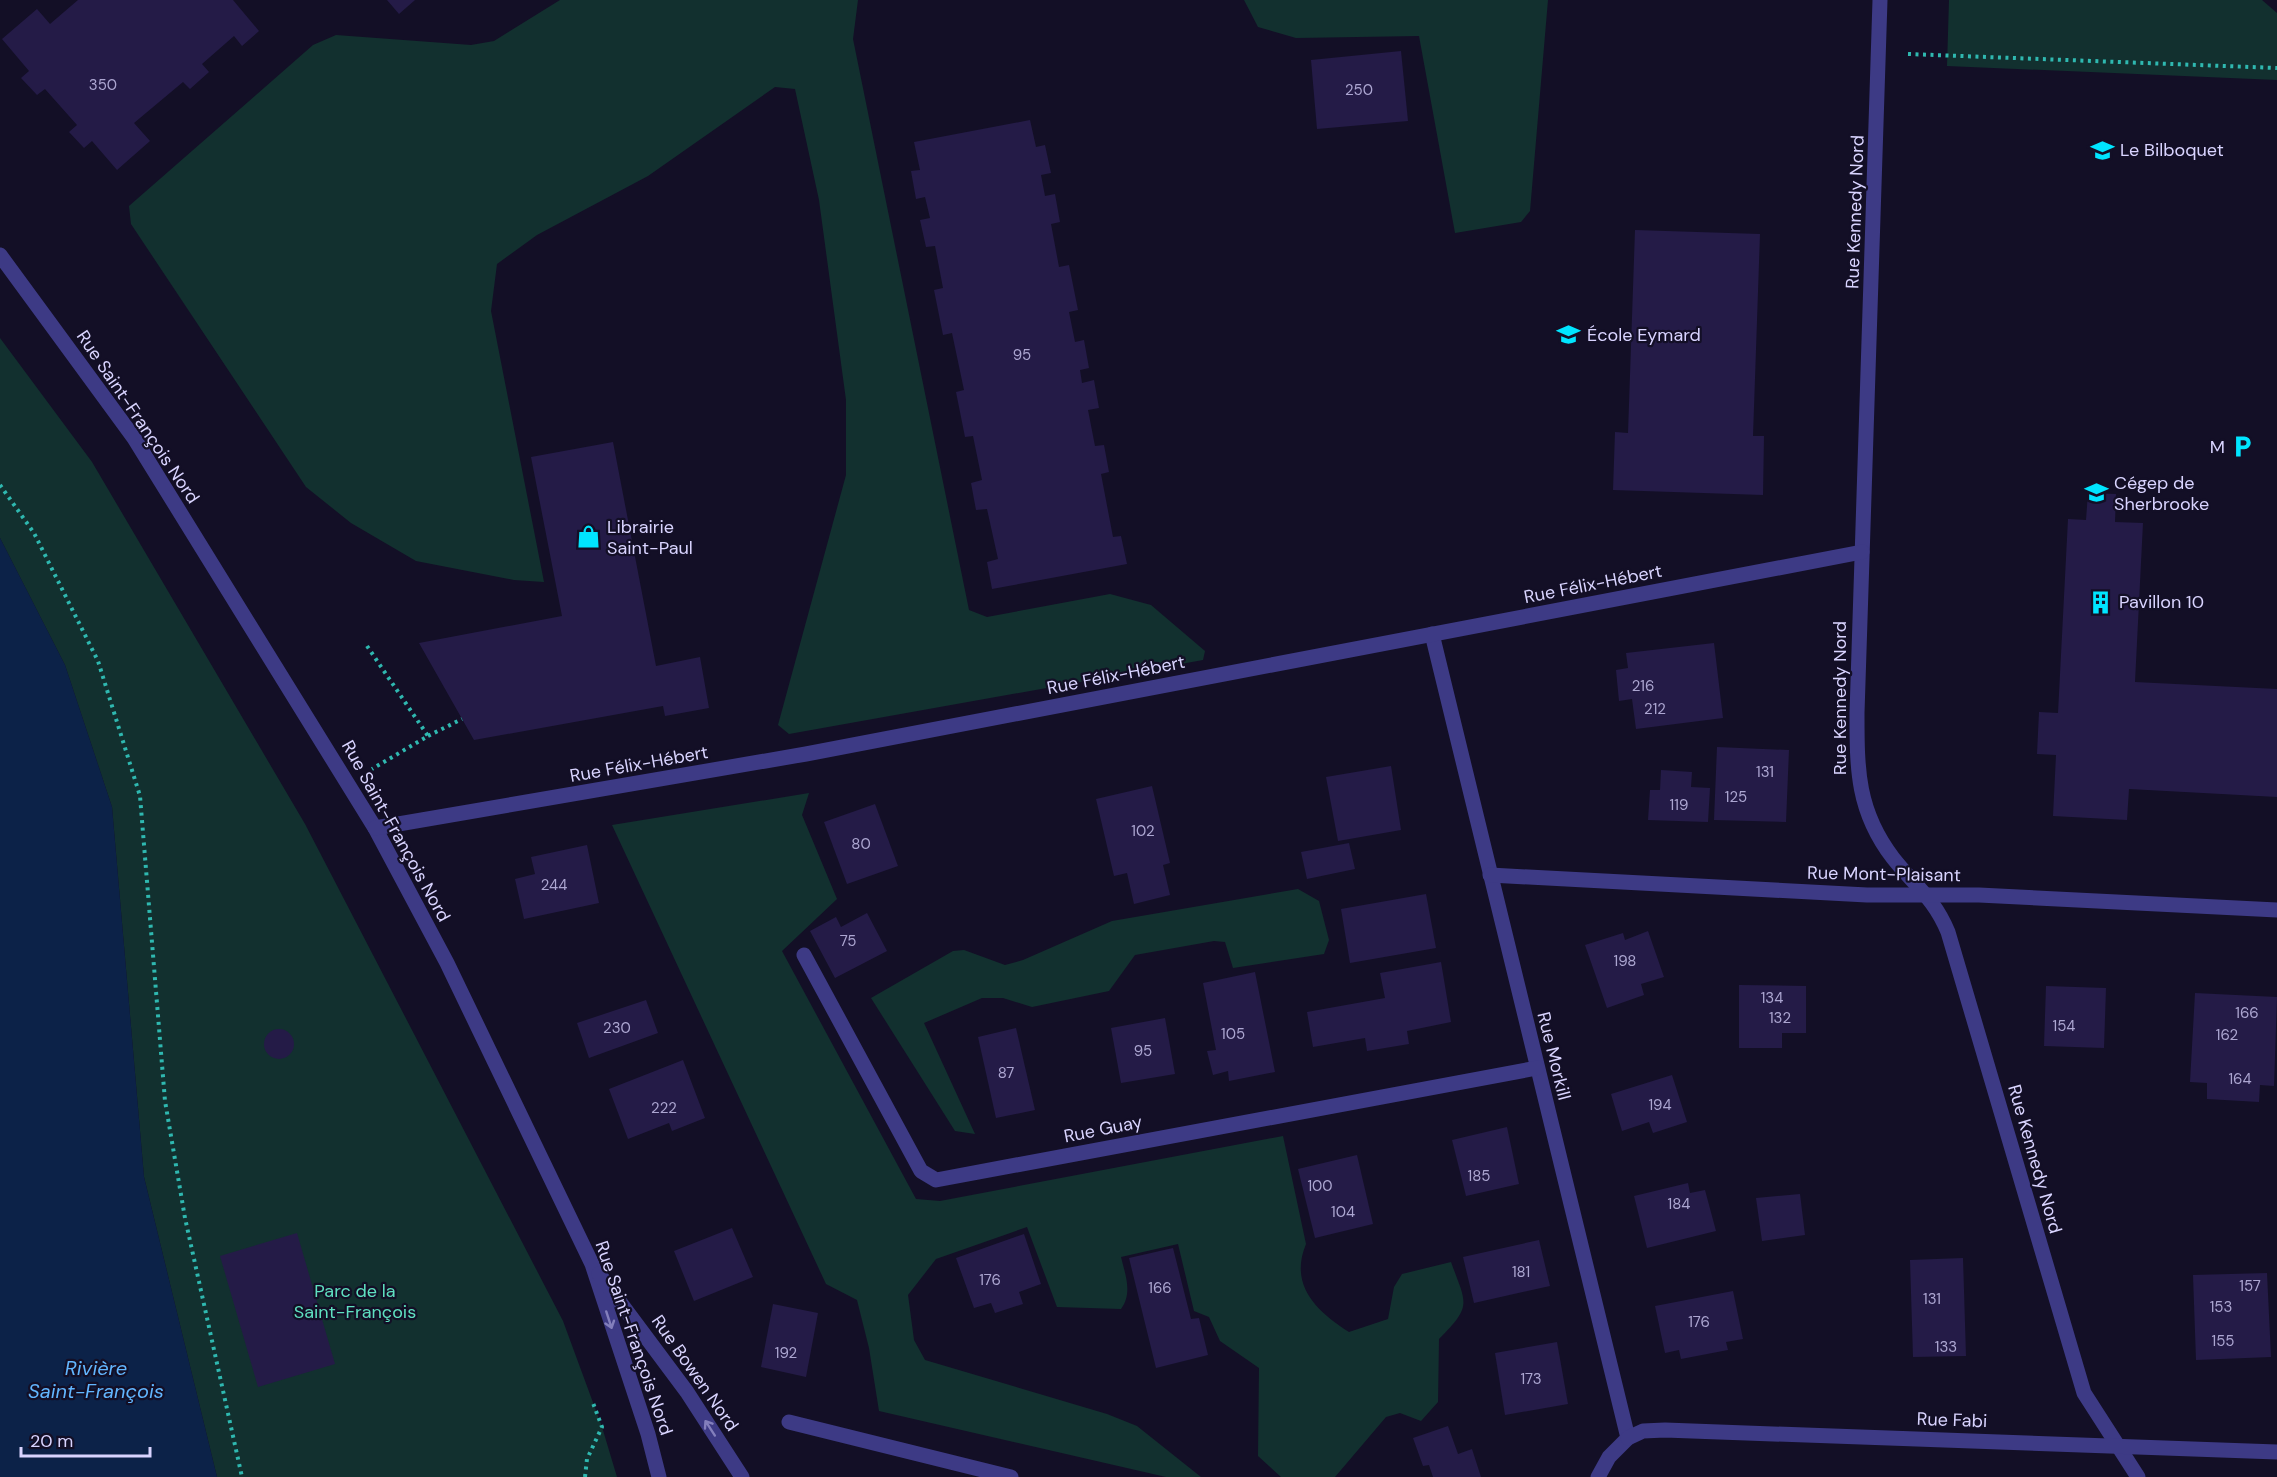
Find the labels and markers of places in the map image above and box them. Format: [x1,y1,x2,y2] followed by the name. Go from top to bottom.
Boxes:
[2089,137,2115,163] school or university icon: Le Bilboquet
[2120,138,2224,162] place label: Le Bilboquet
[1556,322,1582,348] school or university icon: École Eymard
[1587,323,1701,347] place label: École Eymard
[2230,434,2256,460] parking icon: M
[2210,435,2225,459] place label: M
[2114,471,2209,516] place label: Cégep de Sherbrooke
[2083,480,2109,506] school or university icon: Cégep de Sherbrooke
[607,515,693,560] place label: Librairie Saint-Paul
[576,524,602,550] shop icon: Librairie Saint-Paul
[2088,589,2114,615] building icon: Pavillon 10
[2119,590,2204,614] place label: Pavillon 10

